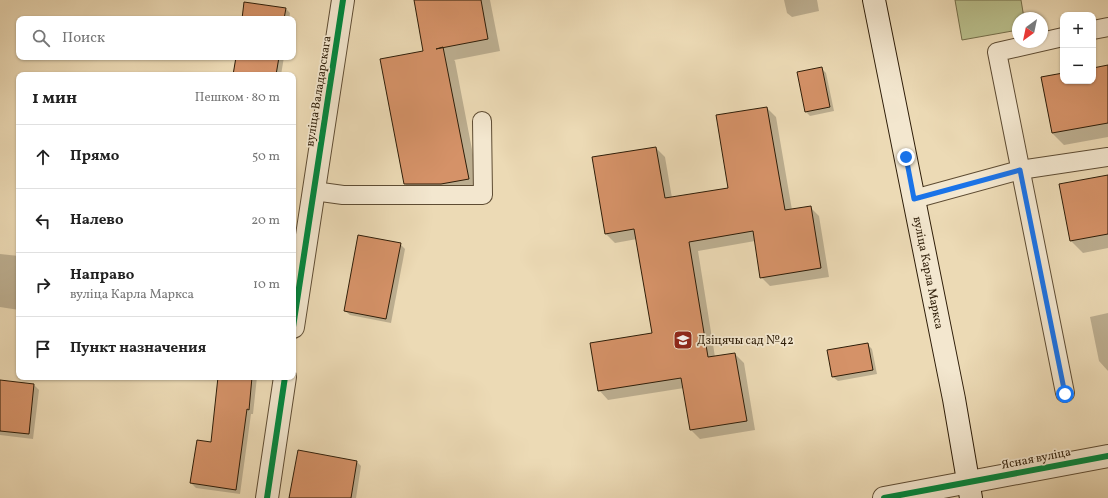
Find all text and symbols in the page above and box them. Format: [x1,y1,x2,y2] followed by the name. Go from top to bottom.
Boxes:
[1012,12,1048,48] north arrow
[1060,12,1096,84] map controls
[1060,12,1096,48] button: +
[16,16,296,60] search box
[30,27,52,49] icon: search
[62,28,105,49] text: Поиск
[302,35,336,148] street label: вуліца Валадарскага
[1060,48,1096,84] button: −
[32,87,77,110] text: 1 мин
[195,89,280,107] text: Пешком · 80 m
[32,146,54,168] icon: ahead
[70,146,119,167] text: Прямо
[252,148,280,166] text: 50 m
[897,148,915,166] route end
[32,210,54,232] icon: left
[70,210,124,231] text: Налево
[251,212,280,230] text: 20 m
[909,215,947,331] street label: вуліца Карла Маркса
[70,265,134,286] text: Направо
[32,274,54,296] icon: right
[253,276,280,294] text: 10 m
[70,286,194,304] text: вуліца Карла Маркса
[672,329,694,351] school or university icon: Дзіцячы сад №42
[697,333,794,349] place label: Дзіцячы сад №42
[32,338,54,360] icon: arrive
[70,338,206,359] text: Пункт назначения
[1056,385,1074,403] route start
[1000,444,1072,474] street label: Ясная вуліца

